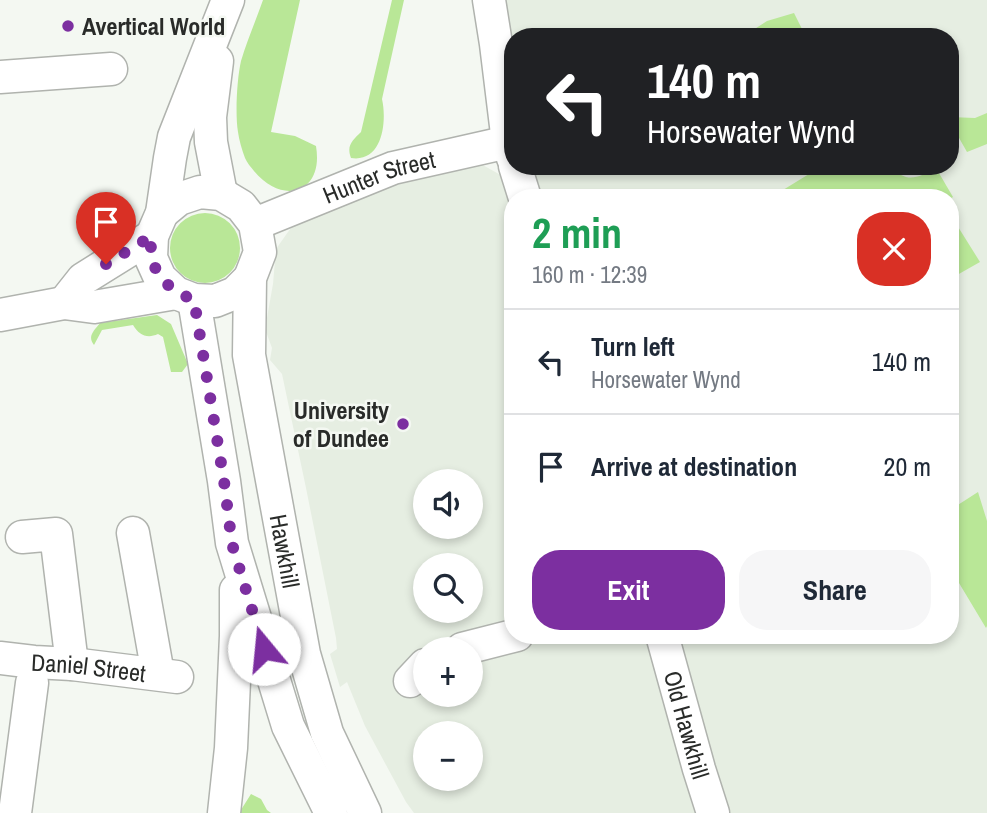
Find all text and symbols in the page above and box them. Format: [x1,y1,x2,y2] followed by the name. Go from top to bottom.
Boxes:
[82,10,225,42] place label: Avertical World
[60,18,76,34] marker: Avertical World
[647,47,761,113] text: 140 m
[532,56,623,147] icon: left
[647,110,855,153] text: Horsewater Wynd
[318,143,439,211] street label: Hunter Street
[76,192,136,264] pin
[87,203,125,241] icon: arrive
[532,205,622,261] text: 2 min
[857,212,931,286] button: close
[532,259,647,290] text: 160 m · 12:39
[591,329,675,364] text: Turn left
[532,343,570,381] icon: left
[872,344,931,379] text: 140 m
[591,364,741,395] text: Horsewater Wynd
[293,394,389,454] place label: University of Dundee
[395,416,411,432] marker: University of Dundee
[532,448,570,486] icon: arrive
[591,449,797,484] text: Arrive at destination
[884,449,931,484] text: 20 m
[413,469,483,791] map controls
[413,469,483,539] button: sound
[263,512,308,591] street label: Hawkhill
[532,550,725,630] button: Exit
[739,550,931,630] button: Share
[413,553,483,623] button: search
[227,612,301,686] position arrow
[413,637,483,707] button: +
[30,646,148,689] street label: Daniel Street
[657,667,717,783] street label: Old Hawkhill
[413,721,483,791] button: −

